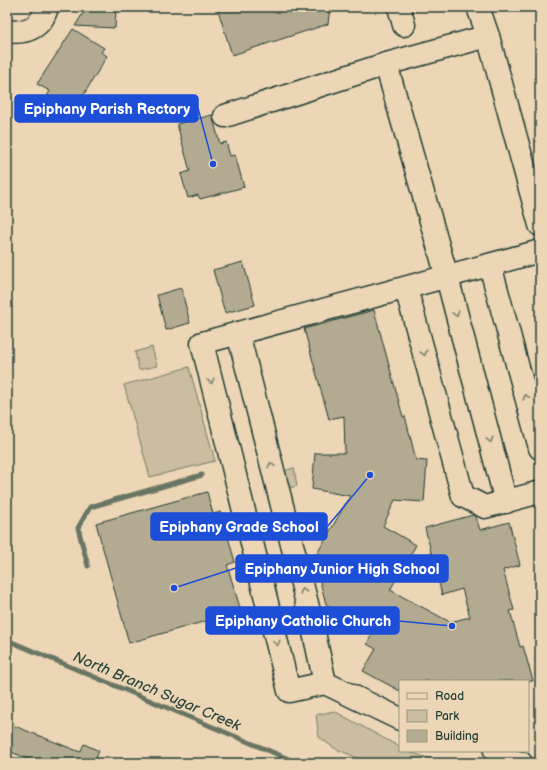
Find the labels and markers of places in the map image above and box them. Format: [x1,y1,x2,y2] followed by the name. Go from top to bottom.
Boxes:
[15,95,198,122] callout: Epiphany Parish Rectory
[151,513,327,540] callout: Epiphany Grade School
[236,555,448,582] callout: Epiphany Junior High School
[206,607,399,634] callout: Epiphany Catholic Church

